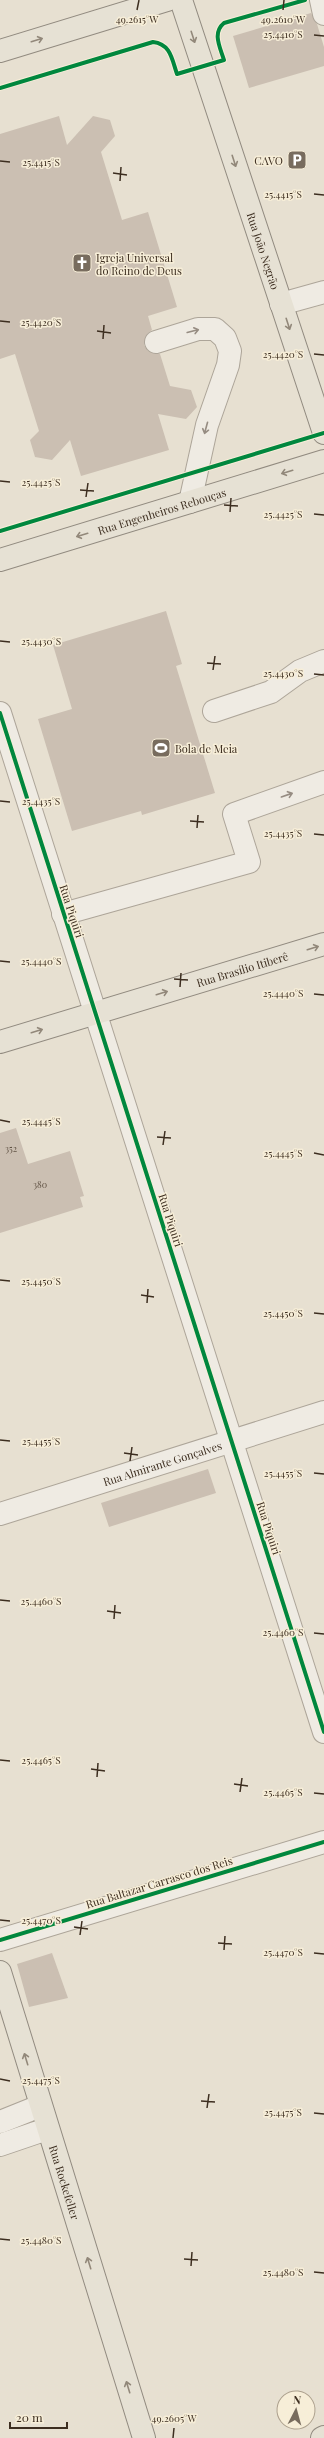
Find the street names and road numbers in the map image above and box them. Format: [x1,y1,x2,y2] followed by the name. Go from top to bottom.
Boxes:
[244,210,284,291] street label: Rua João Negrão
[96,484,228,537] street label: Rua Engenheiros Rebouças
[56,882,88,940] street label: Rua Piquiri
[195,948,290,990] street label: Rua Brasílio Itiberê
[155,1191,187,1249] street label: Rua Piquiri
[101,1437,223,1489] street label: Rua Almirante Gonçalves
[253,1499,285,1557] street label: Rua Piquiri
[84,1852,234,1912] street label: Rua Baltazar Carrasco dos Reis
[46,2143,84,2221] street label: Rua Rockefeller

